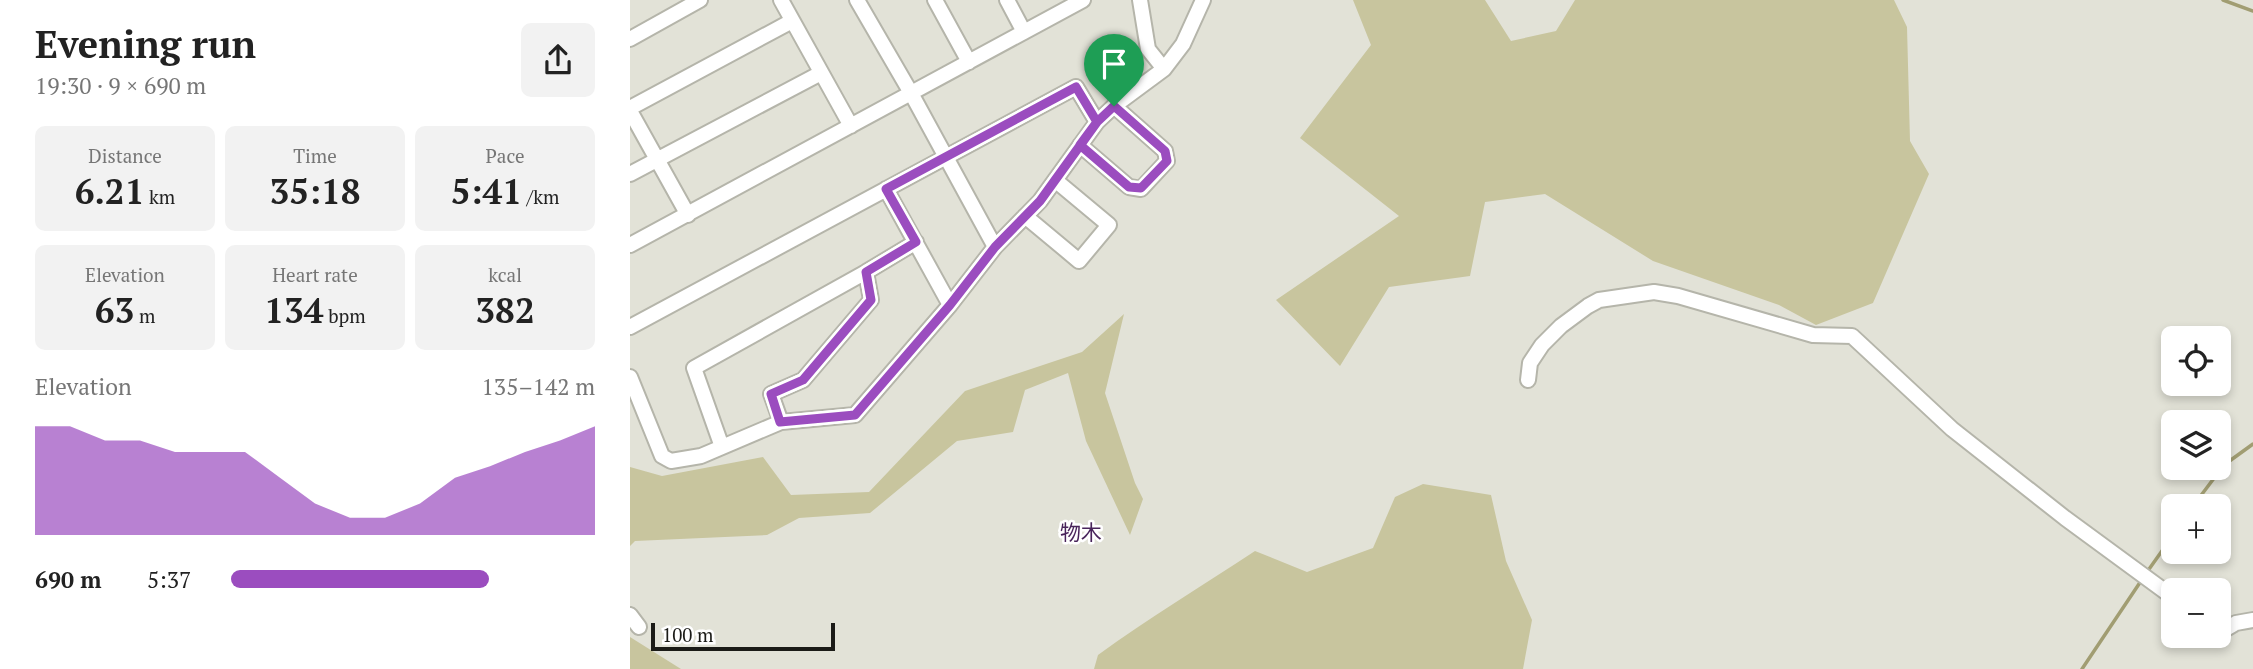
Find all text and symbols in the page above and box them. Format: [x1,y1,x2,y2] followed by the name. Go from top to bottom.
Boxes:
[35,19,256,69] text: Evening run
[521,23,595,97] button: share
[1084,34,1144,106] pin
[1095,45,1133,83] icon: arrive
[35,70,206,101] text: 19:30 · 9 × 690 m
[88,143,162,168] text: Distance
[293,143,337,168] text: Time
[486,143,524,168] text: Pace
[75,168,144,214] text: 6.21
[269,168,361,214] text: 35:18
[451,168,522,214] text: 5:41
[144,184,175,209] text: km
[522,184,559,209] text: /km
[85,262,165,287] text: Elevation
[272,262,358,287] text: Heart rate
[488,262,522,287] text: kcal
[95,287,134,333] text: 63
[264,287,324,333] text: 134
[475,287,535,333] text: 382
[134,303,155,328] text: m
[324,303,366,328] text: bpm
[2161,326,2231,648] map controls
[2161,326,2231,396] button: locate
[35,371,132,402] text: Elevation
[482,371,595,402] text: 135–142 m
[2161,410,2231,480] button: layers
[2161,494,2231,564] button: +
[1060,518,1102,546] district label: 物木
[35,564,101,595] text: 690 m
[147,564,191,595] text: 5:37
[2161,578,2231,648] button: −
[651,620,835,652] scale bar
[662,622,713,647] text: 100 m

